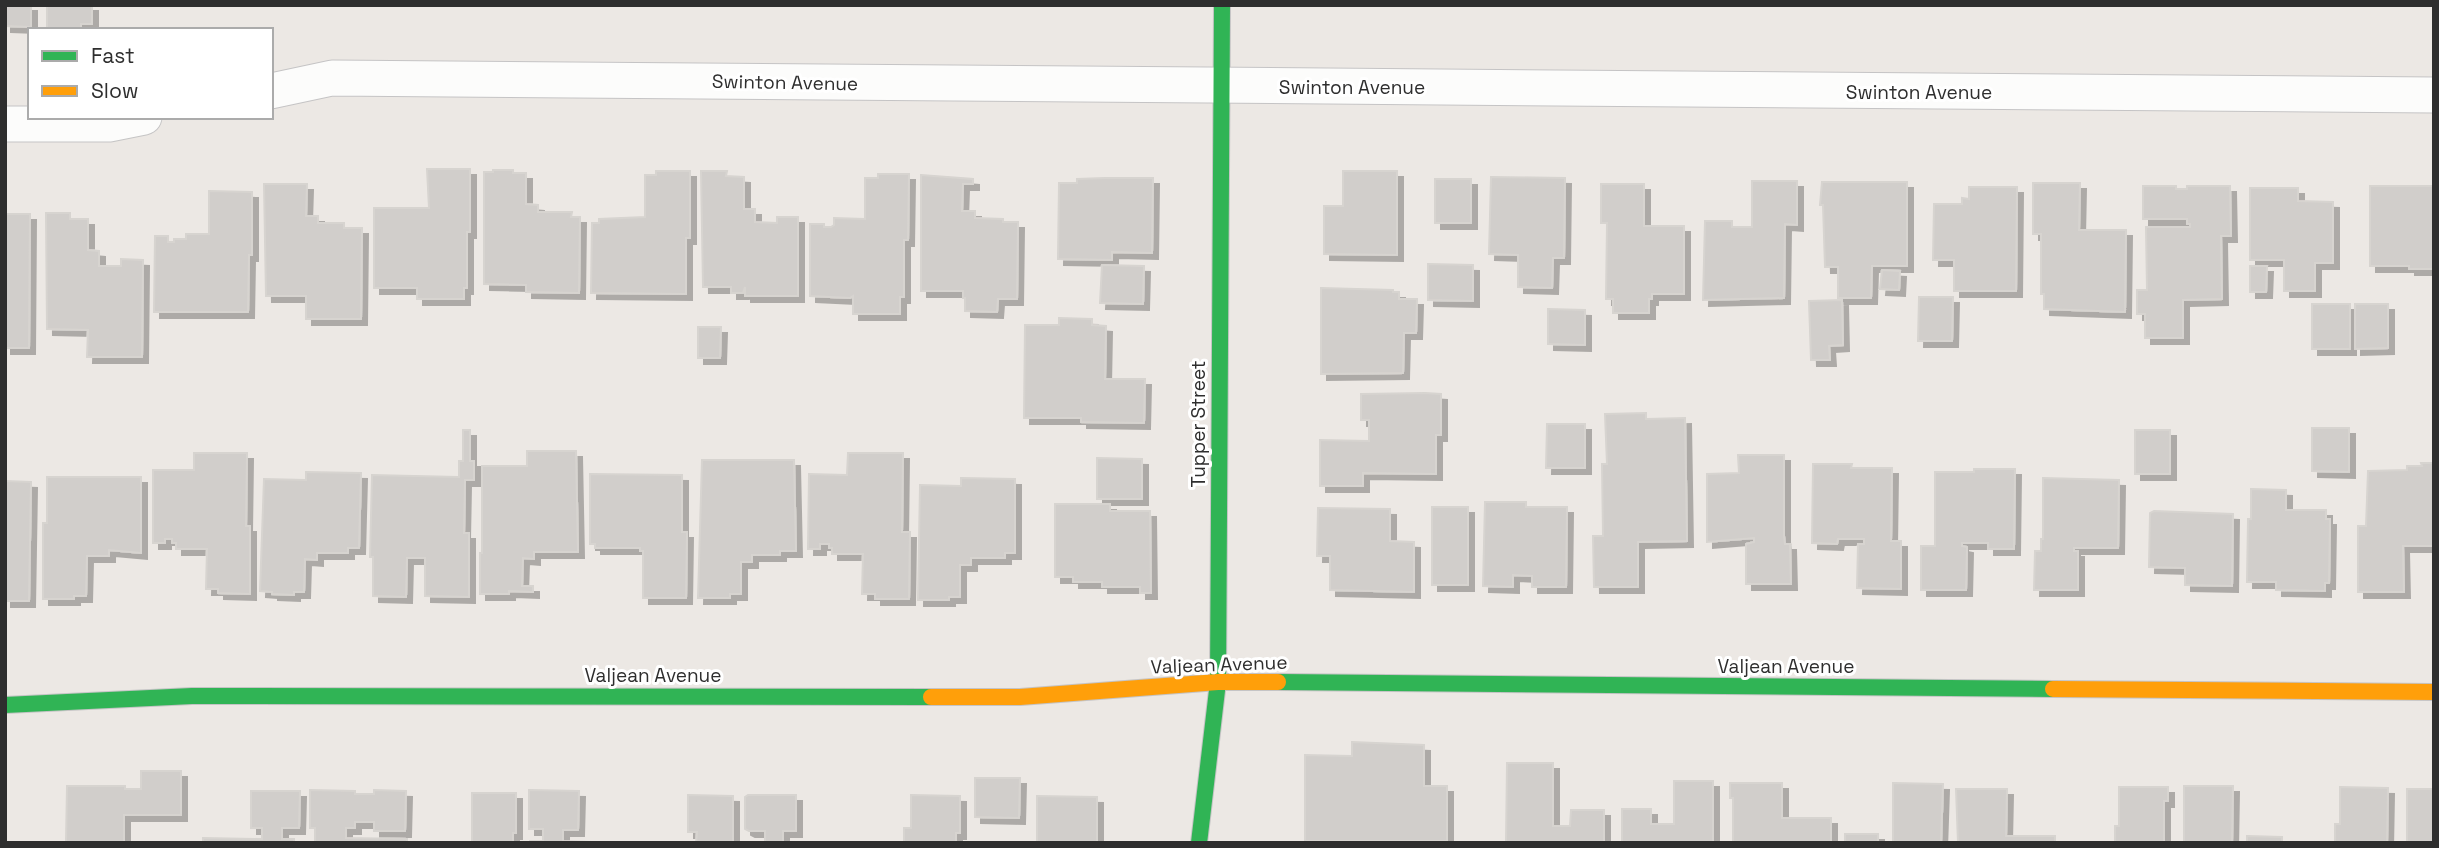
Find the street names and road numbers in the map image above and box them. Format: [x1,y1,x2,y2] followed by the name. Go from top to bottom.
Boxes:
[712,69,858,96] street label: Swinton Avenue
[1279,75,1425,100] street label: Swinton Avenue
[1846,80,1992,105] street label: Swinton Avenue
[1186,360,1211,488] street label: Tupper Street
[1150,650,1288,679] street label: Valjean Avenue
[1718,654,1854,679] street label: Valjean Avenue
[585,663,721,688] street label: Valjean Avenue

